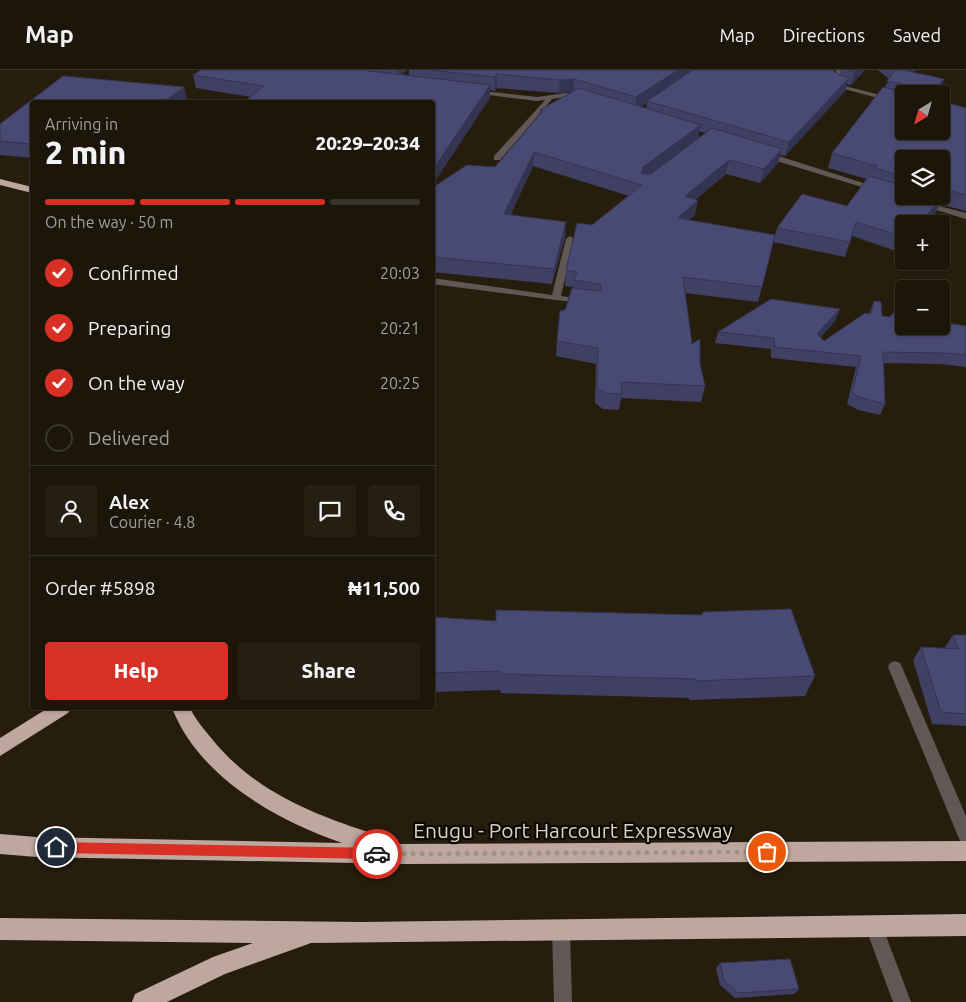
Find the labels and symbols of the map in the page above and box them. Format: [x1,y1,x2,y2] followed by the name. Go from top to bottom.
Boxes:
[895,85,950,140] north arrow
[413,818,733,842] street label: Enugu - Port Harcourt Expressway
[35,826,77,868] pin
[352,829,402,879] courier
[746,831,788,873] pin

